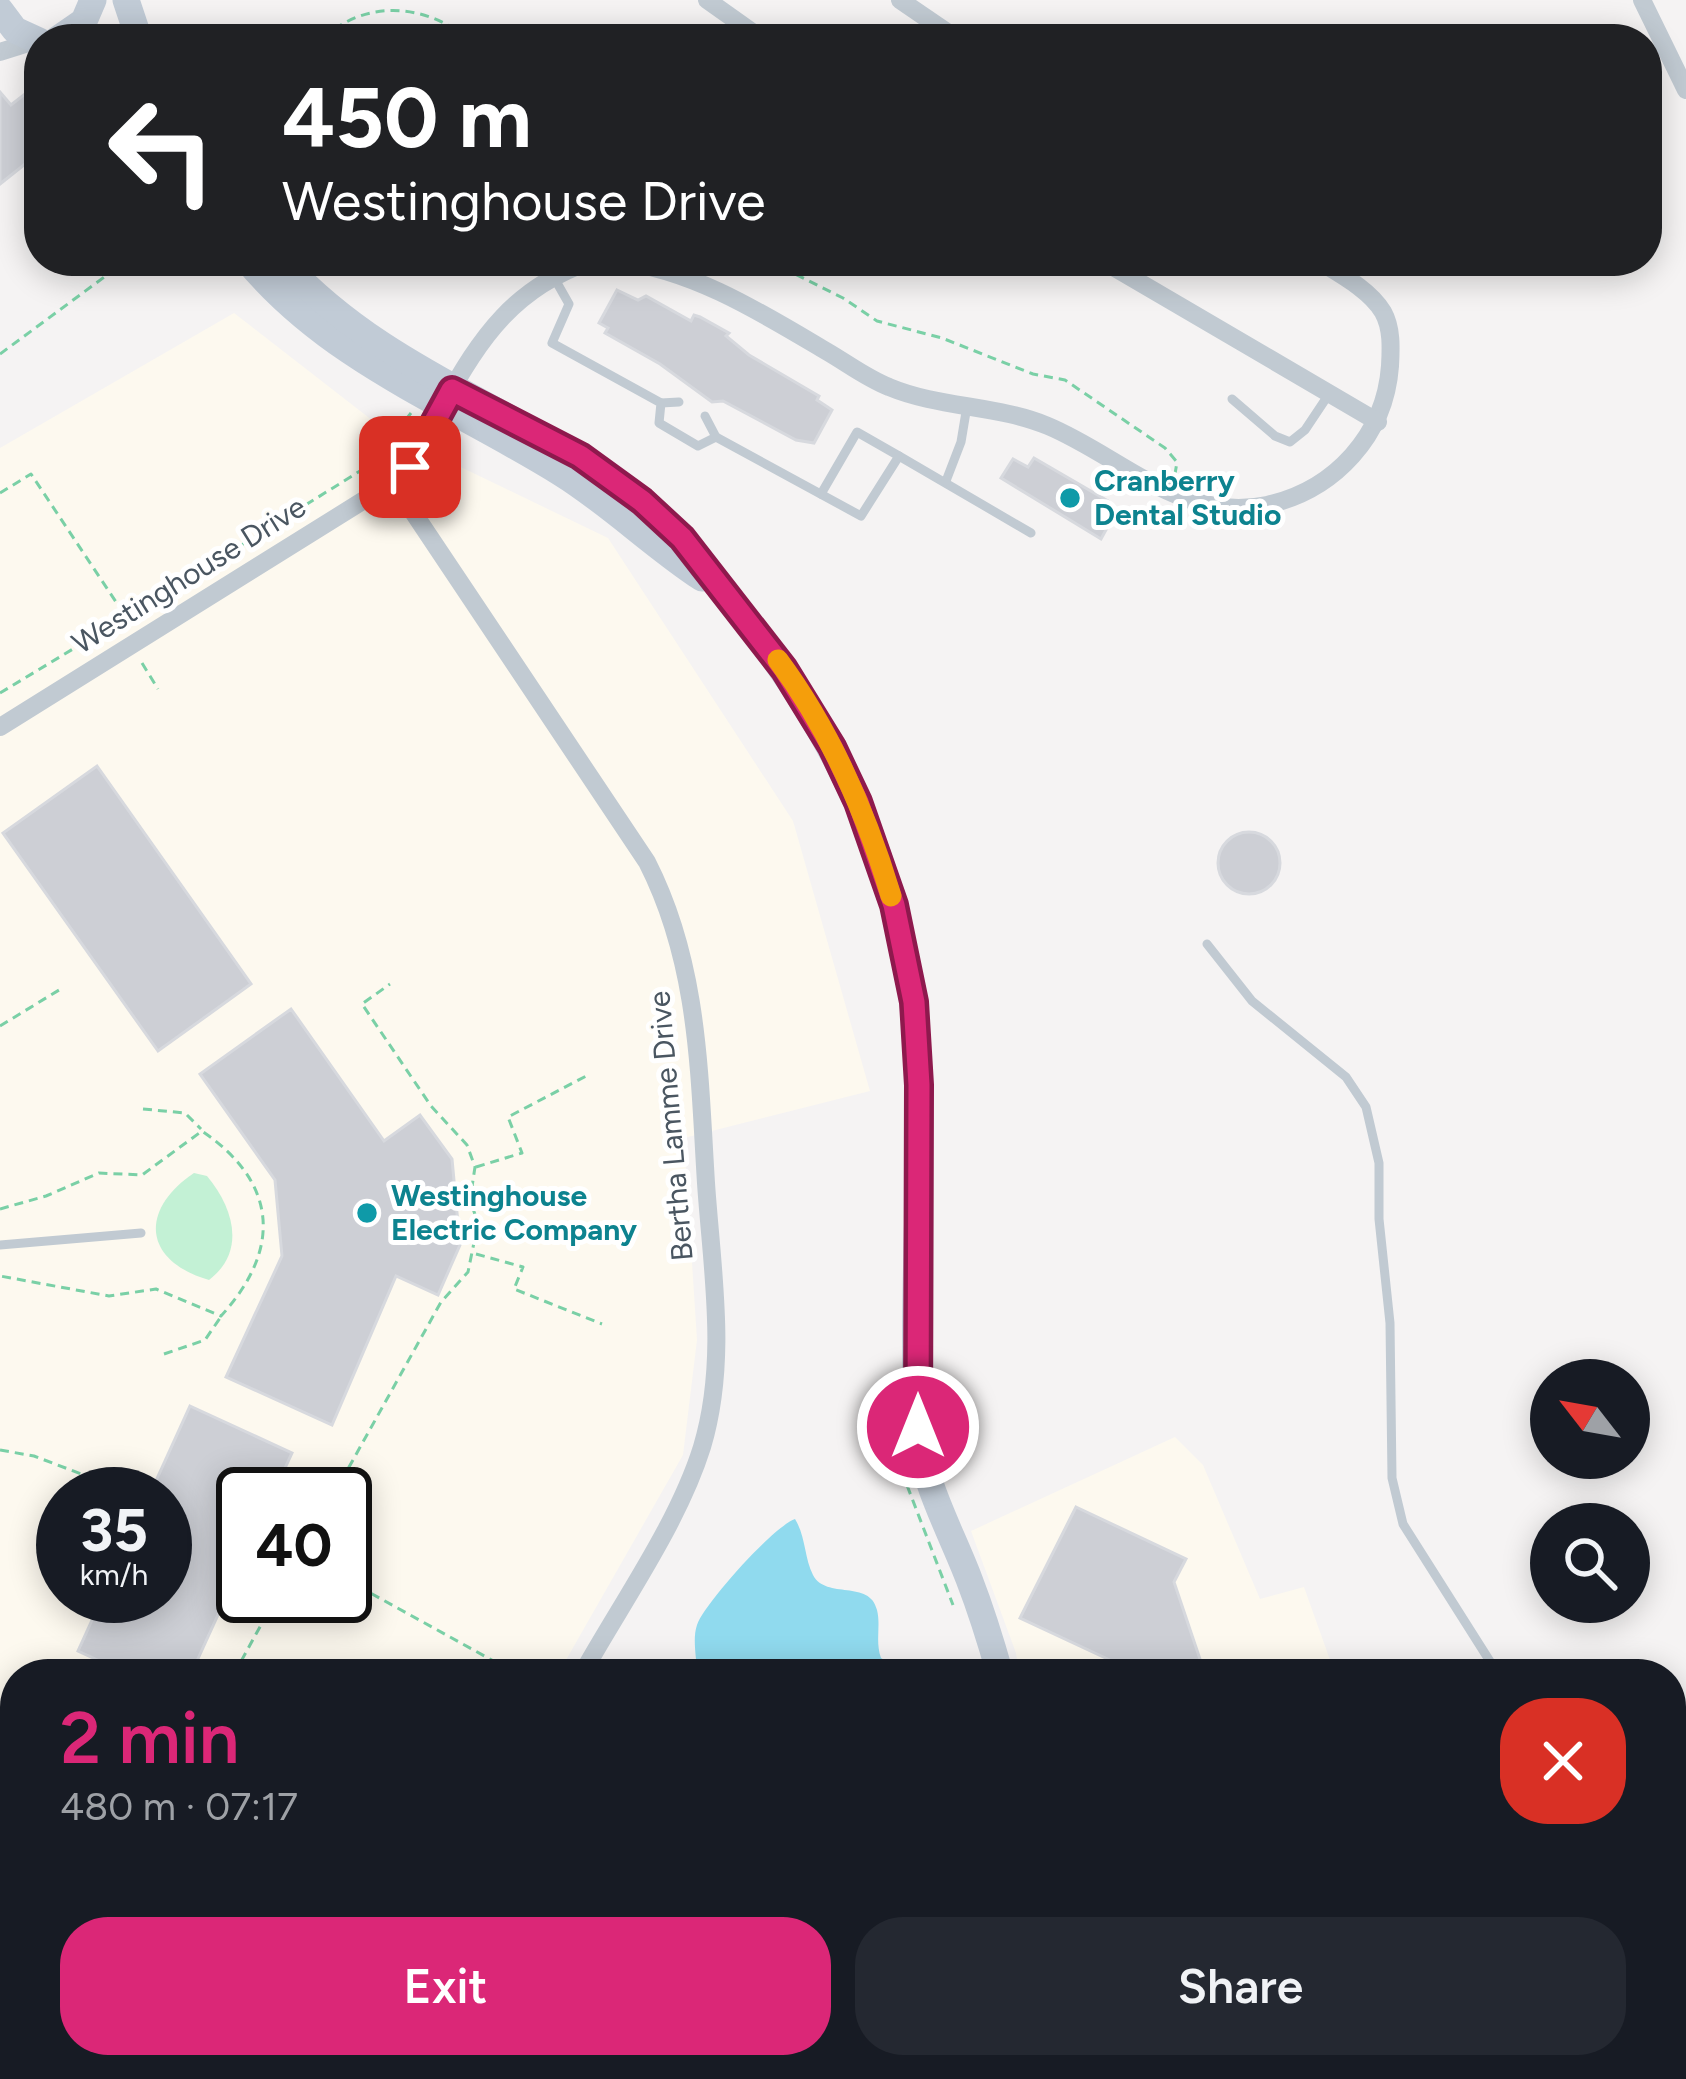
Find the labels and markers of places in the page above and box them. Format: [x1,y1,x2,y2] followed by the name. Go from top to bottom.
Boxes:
[359,416,461,518] pin
[1094,462,1281,533] place label: Cranberry Dental Studio
[1057,485,1083,511] marker: Cranberry Dental Studio
[391,1177,638,1248] place label: Westinghouse Electric Company
[354,1200,380,1226] marker: Westinghouse Electric Company

